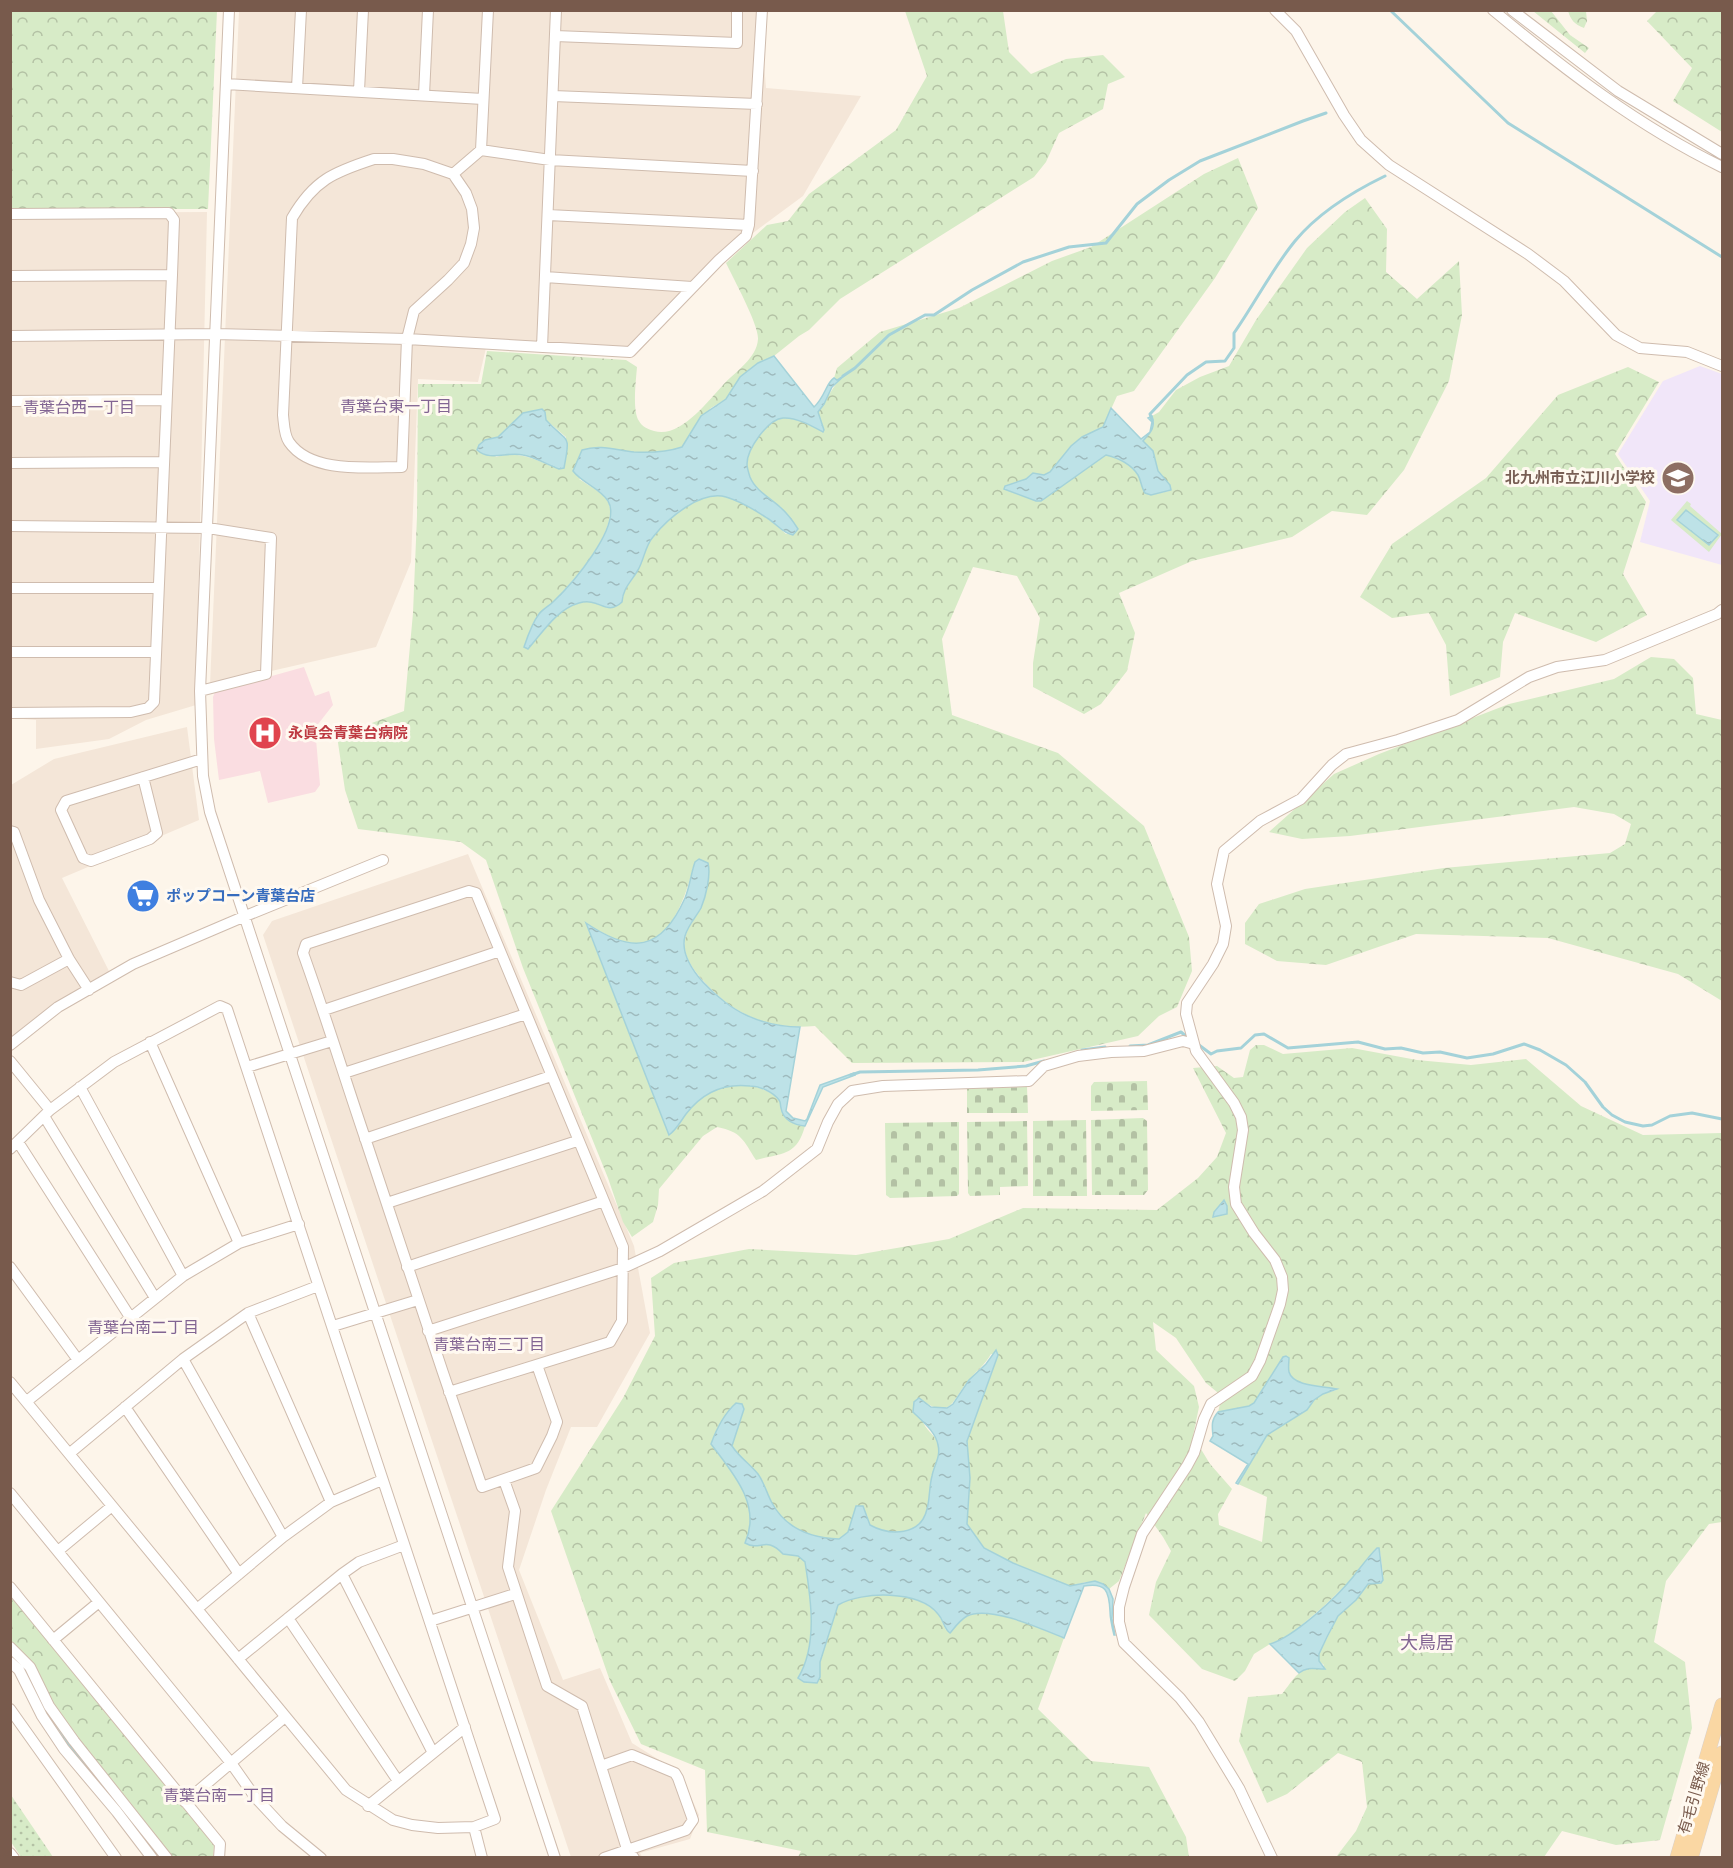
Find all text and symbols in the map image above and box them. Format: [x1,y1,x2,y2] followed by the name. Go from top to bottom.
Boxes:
[340,397,452,416] district label: 青葉台東一丁目
[23,398,135,417] district label: 青葉台西一丁目
[1660,460,1696,496] school or university icon: 北九州市立江川小学校
[1505,469,1655,487] place label: 北九州市立江川小学校
[247,715,283,751] hospital icon: 永眞会青葉台病院
[288,724,408,742] place label: 永眞会青葉台病院
[125,878,161,914] supermarket icon: ポップコーン青葉台店
[166,887,315,905] place label: ポップコーン青葉台店
[87,1318,199,1337] district label: 青葉台南二丁目
[433,1335,545,1354] district label: 青葉台南三丁目
[1400,1632,1454,1653] district label: 大鳥居
[1674,1759,1714,1837] street label: 有毛引野線
[163,1786,275,1805] district label: 青葉台南一丁目

